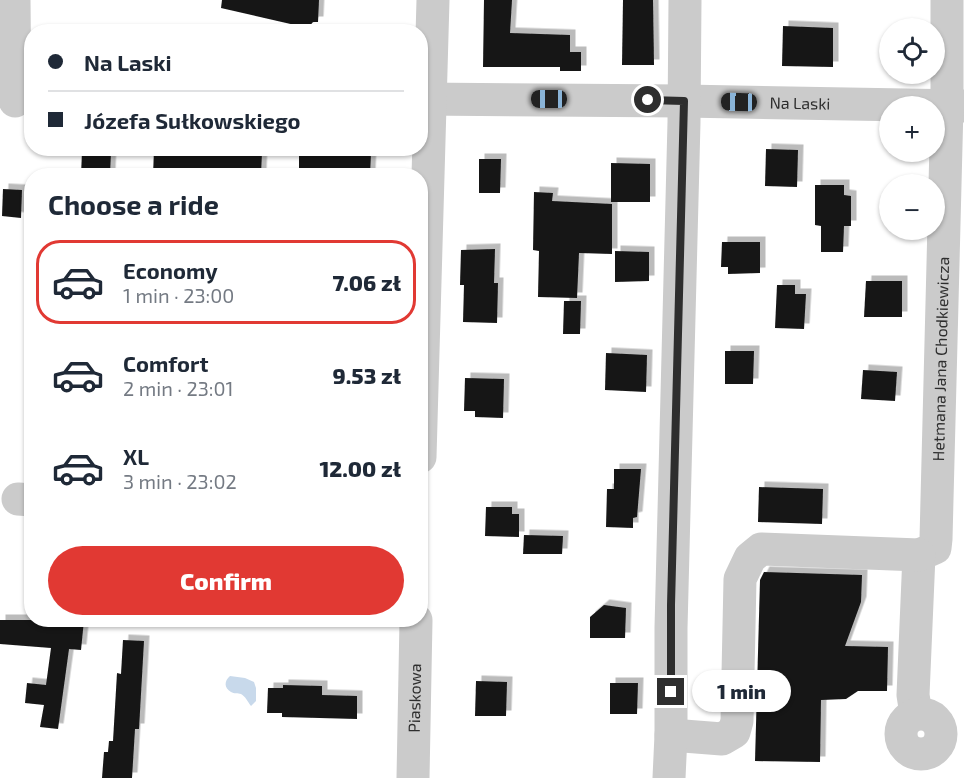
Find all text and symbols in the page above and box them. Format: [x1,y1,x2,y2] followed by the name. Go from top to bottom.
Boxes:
[879,18,945,240] map controls
[879,18,945,84] button: locate
[84,49,172,75] text: Na Laski
[634,86,661,113] route start
[531,90,567,108] car
[721,93,757,111] car
[769,93,831,113] street label: Na Laski
[879,96,945,162] button: +
[84,107,301,133] text: Józefa Sułkowskiego
[879,174,945,240] button: −
[48,188,219,220] text: Choose a ride
[51,255,105,309] icon: car
[928,256,952,462] street label: Hetmana Jana Chodkiewicza
[123,257,218,283] text: Economy
[332,269,401,295] text: 7.06 zł
[123,283,234,307] text: 1 min · 23:00
[51,348,105,402] icon: car
[123,350,208,376] text: Comfort
[333,362,401,388] text: 9.53 zł
[123,376,234,400] text: 2 min · 23:01
[51,441,105,495] icon: car
[123,443,149,469] text: XL
[319,455,401,481] text: 12.00 zł
[123,469,237,493] text: 3 min · 23:02
[48,546,404,615] button: Confirm
[404,663,424,733] street label: Piaskowa
[692,671,791,713] callout: 1 min
[657,678,684,705] route end
[717,679,766,703] text: 1 min

